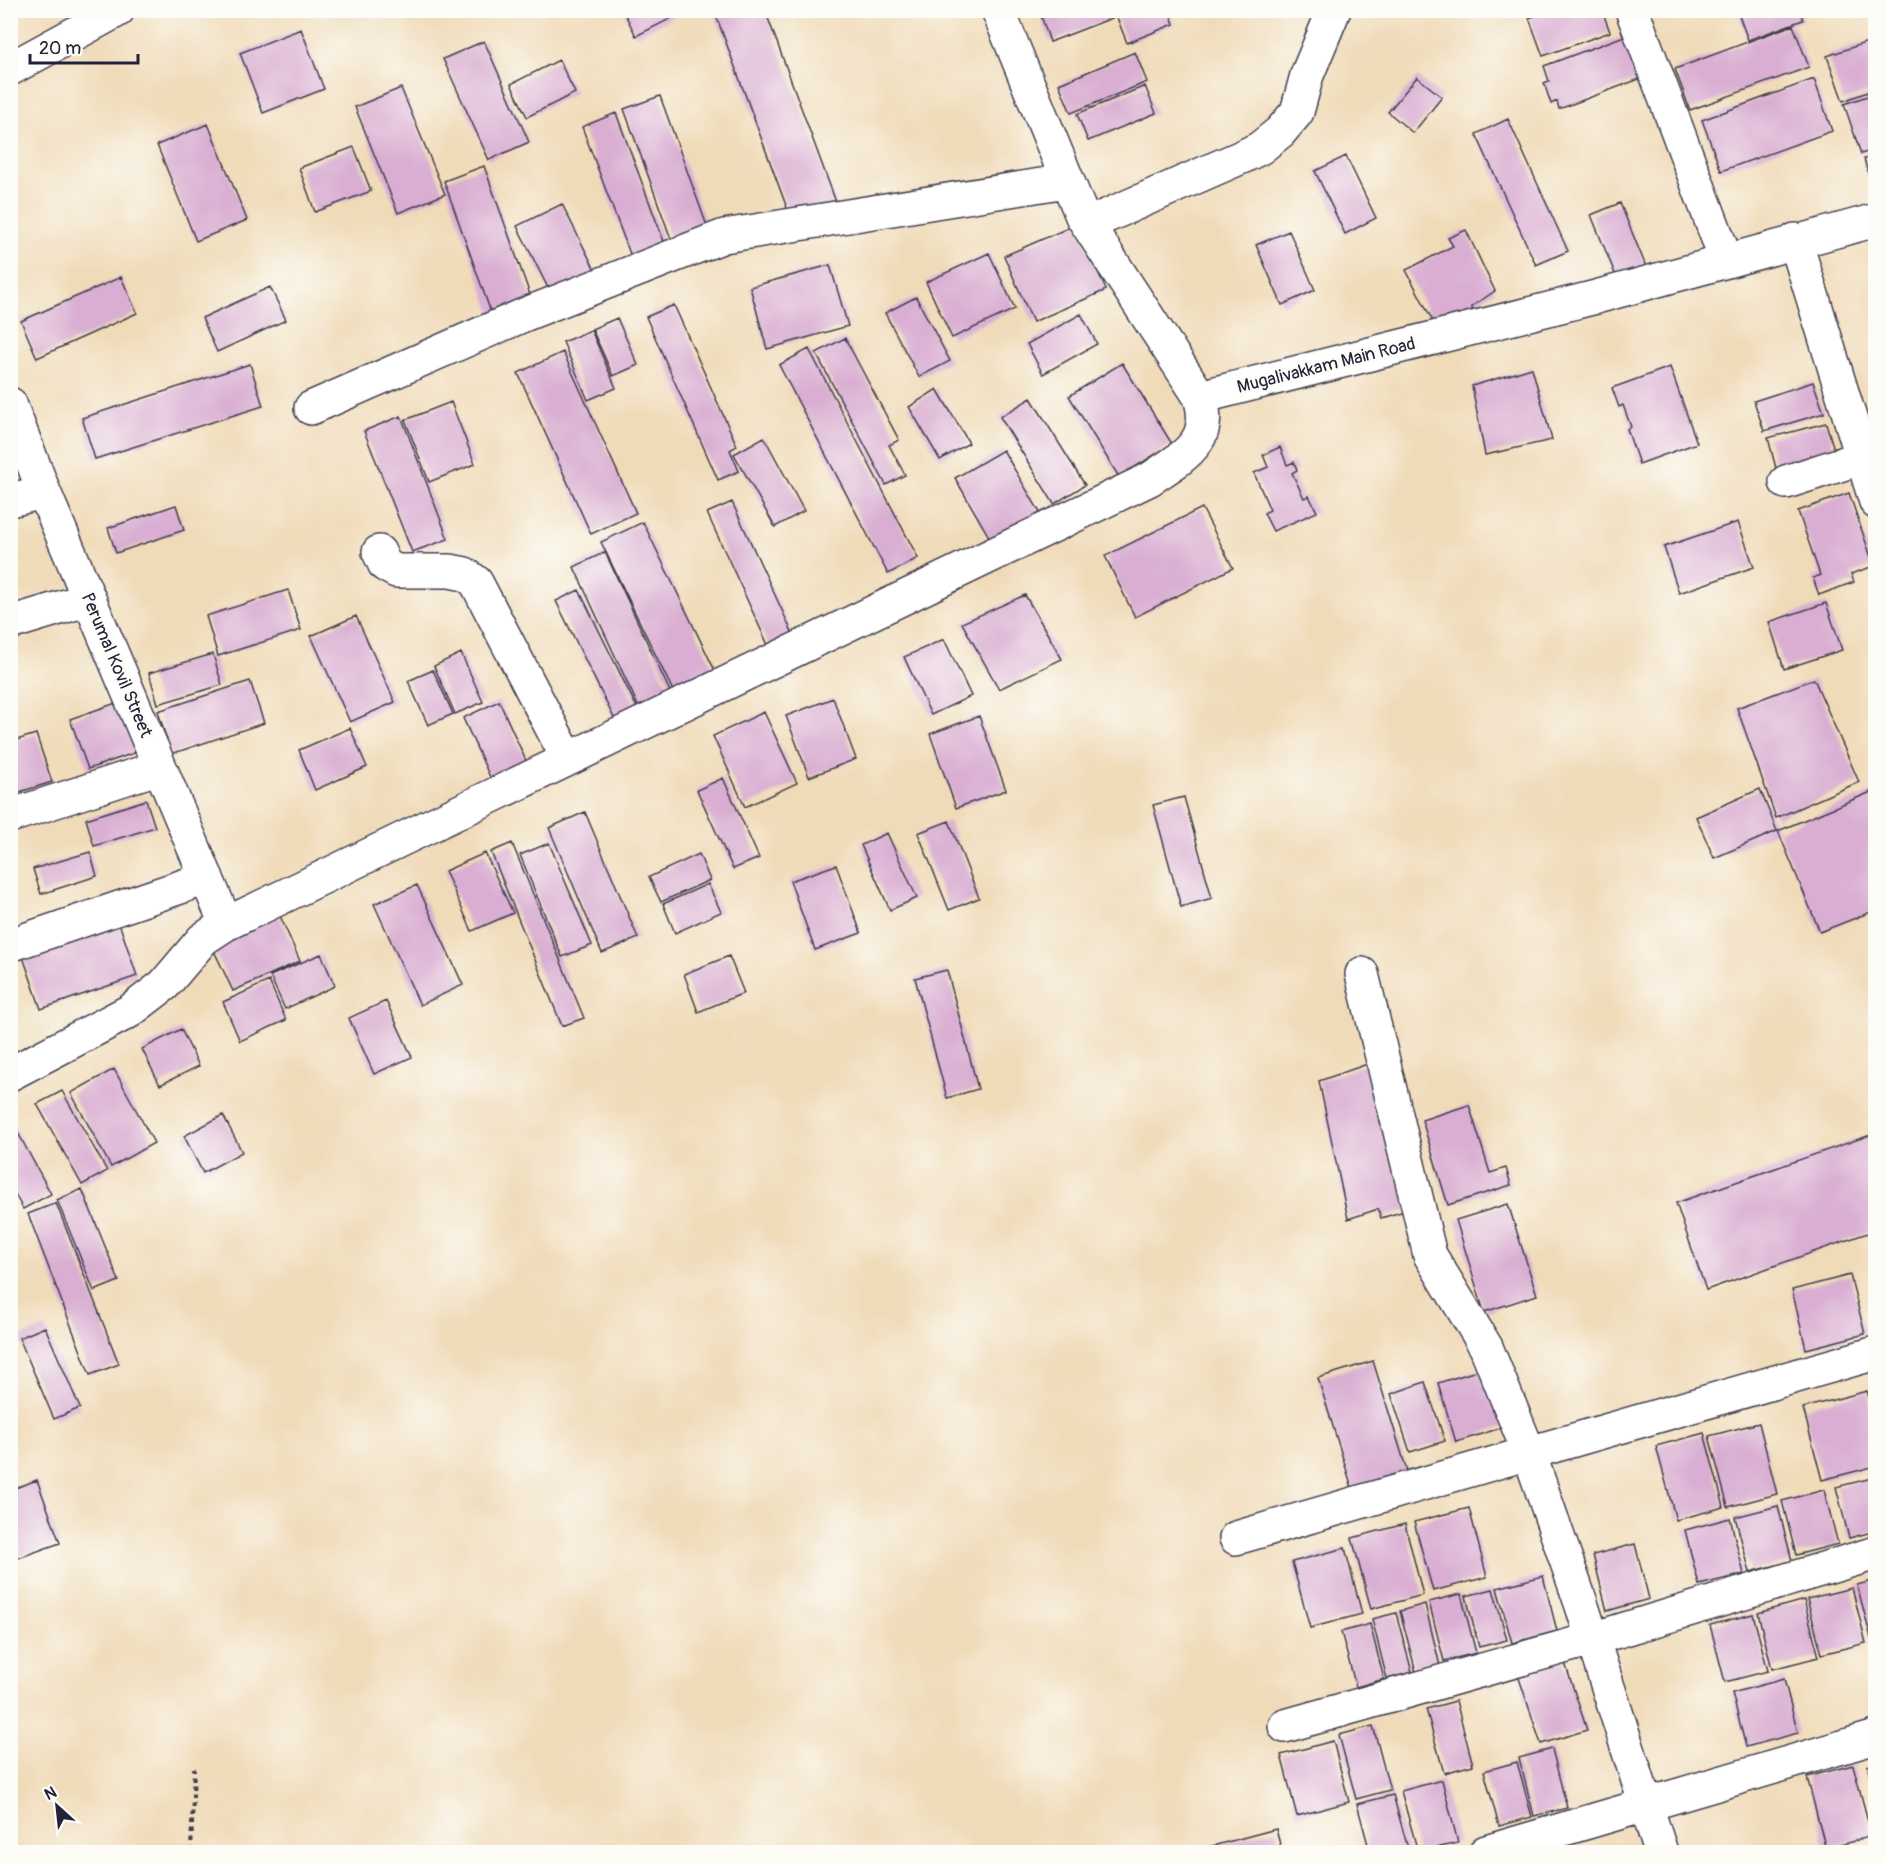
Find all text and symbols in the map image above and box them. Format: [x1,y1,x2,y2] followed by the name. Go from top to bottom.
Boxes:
[30,27,138,65] scale bar
[39,37,81,60] text: 20 m
[1235,332,1418,399] street label: Mugalivakkam Main Road
[76,589,158,742] street label: Perumal Kovil Street
[27,1776,87,1836] north arrow
[41,1782,60,1805] text: N

